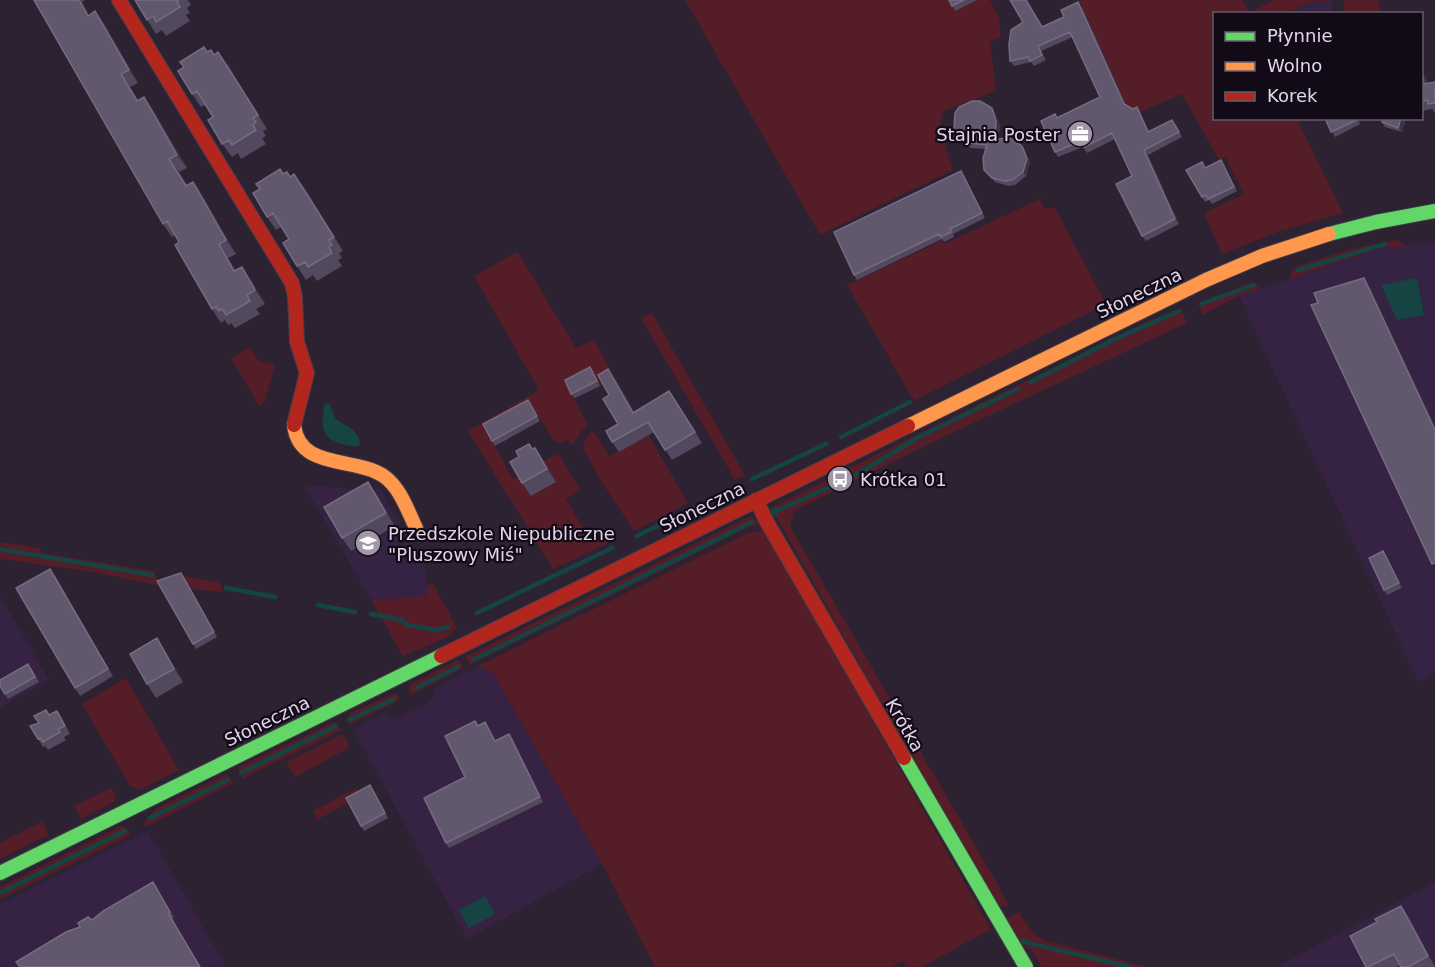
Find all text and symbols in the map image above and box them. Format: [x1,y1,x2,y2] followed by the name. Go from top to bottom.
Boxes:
[1213,12,1423,120] legend
[1267,25,1333,46] text: Płynnie
[1267,55,1322,76] text: Wolno
[1267,85,1318,106] text: Korek
[1065,119,1095,149] office icon: Stajnia Poster
[936,124,1061,145] place label: Stajnia Poster
[1093,263,1185,323] street label: Słoneczna
[825,464,855,494] bus stop icon: Krótka 01
[860,469,947,490] place label: Krótka 01
[656,477,748,537] street label: Słoneczna
[388,523,615,565] place label: Przedszkole Niepubliczne "Pluszowy Miś"
[353,528,383,558] school or university icon: Przedszkole Niepubliczne "Pluszowy Miś"
[221,691,313,751] street label: Słoneczna
[881,695,929,755] street label: Krótka

